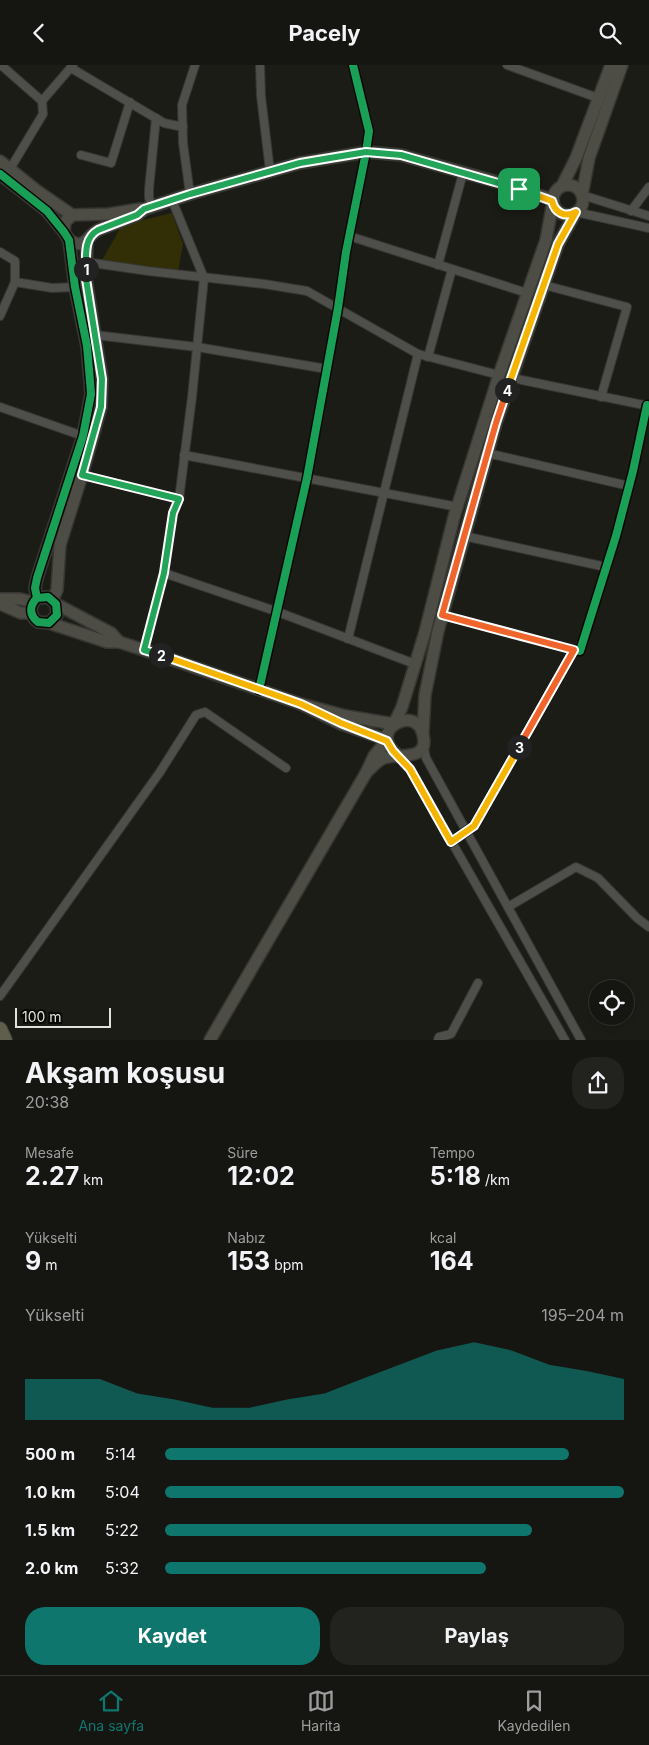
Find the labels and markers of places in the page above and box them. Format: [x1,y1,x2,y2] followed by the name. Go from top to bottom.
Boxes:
[498,168,540,210] pin
[74,257,98,281] pin: 1
[494,377,520,403] pin: 4
[148,643,174,667] pin: 2
[506,735,532,759] pin: 3

